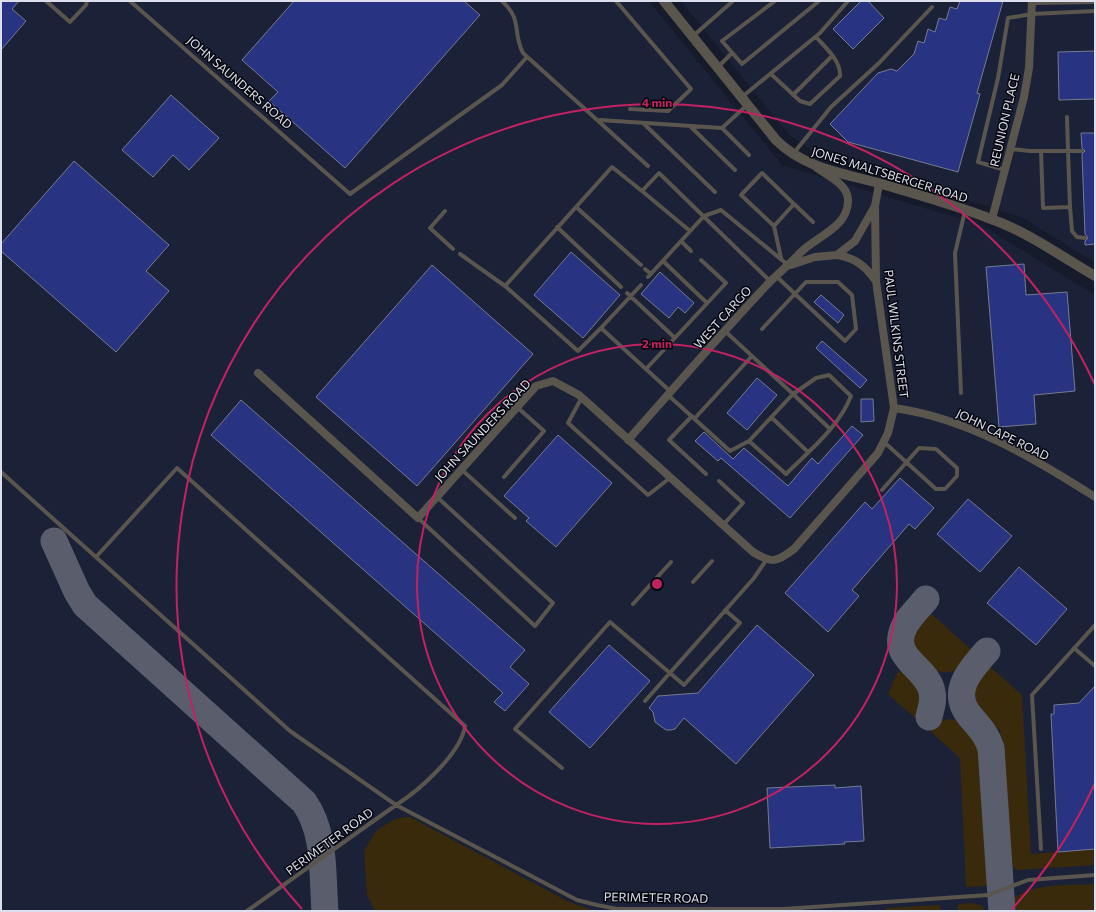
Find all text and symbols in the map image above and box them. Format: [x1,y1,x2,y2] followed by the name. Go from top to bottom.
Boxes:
[184,33,295,132] street label: JOHN SAUNDERS ROAD
[986,72,1022,168] street label: REUNION PLACE
[642,95,672,109] text: 4 min
[810,144,970,205] street label: JONES MALTSBERGER ROAD
[882,269,912,399] street label: PAUL WILKINS STREET
[690,283,754,351] street label: WEST CARGO
[642,336,672,350] text: 2 min
[431,376,534,485] street label: JOHN SAUNDERS ROAD
[954,405,1052,464] street label: JOHN CAPE ROAD
[650,577,664,591] centre of rings
[283,805,375,877] street label: PERIMETER ROAD
[604,889,708,905] street label: PERIMETER ROAD

